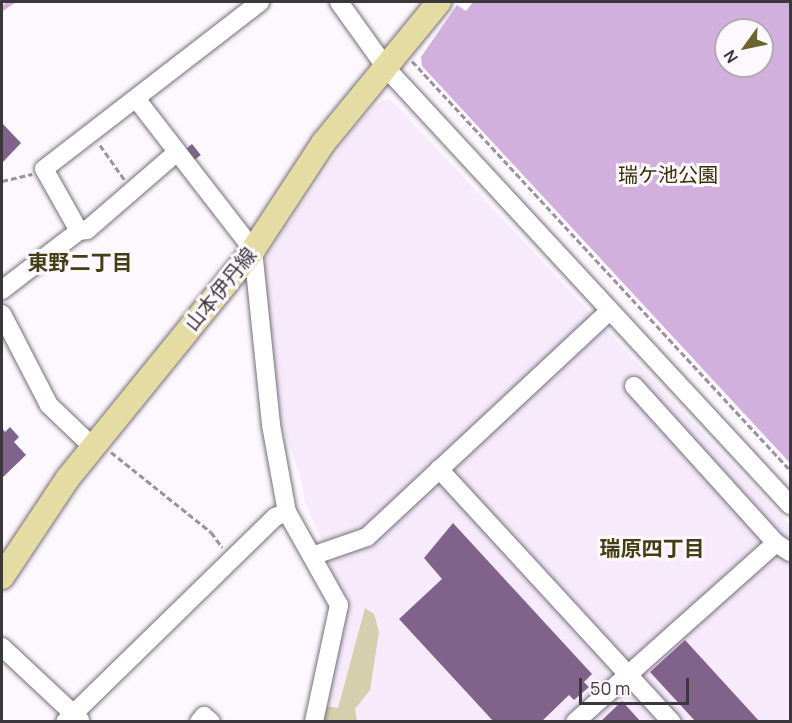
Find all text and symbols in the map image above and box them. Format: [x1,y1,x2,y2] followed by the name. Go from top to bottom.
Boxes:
[714,18,774,78] north arrow
[718,46,743,68] text: N
[618,162,718,186] park label: 瑞ケ池公園
[179,243,261,335] street label: 山本伊丹線
[28,249,132,275] district label: 東野二丁目
[600,535,704,561] district label: 瑞原四丁目
[582,666,692,704] scale bar
[590,676,630,700] text: 50 m

